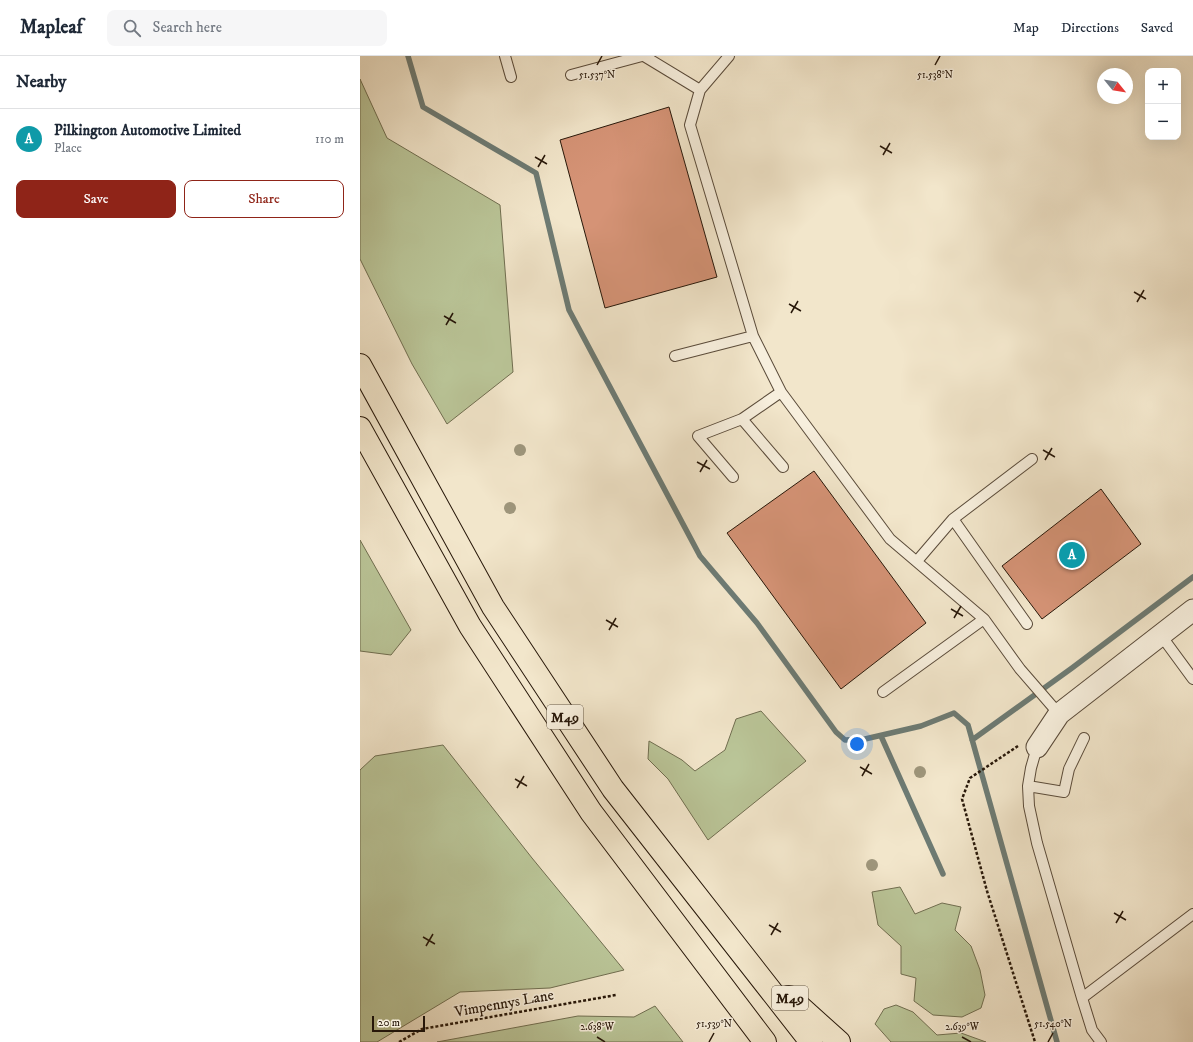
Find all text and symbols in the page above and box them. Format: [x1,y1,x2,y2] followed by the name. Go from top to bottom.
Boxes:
[107,10,387,46] search box
[20,16,83,39] text: Mapleaf
[121,17,143,39] icon: search
[153,18,222,37] text: Search here
[1013,19,1039,37] text: Map
[1061,19,1119,37] text: Directions
[1141,19,1173,37] text: Saved
[1097,68,1133,104] north arrow
[1145,68,1181,140] map controls
[1145,68,1181,104] button: +
[579,69,615,81] text: 51.537°N
[917,69,953,81] text: 51.538°N
[16,71,66,93] text: Nearby
[1145,104,1181,140] button: −
[54,121,241,140] text: Pilkington Automotive Limited
[25,131,33,147] text: A
[315,131,344,147] text: 110 m
[54,140,82,156] text: Place
[16,180,176,218] button: Save
[184,180,344,218] button: Share
[1059,540,1085,570] pin: A
[547,705,583,729] road number: M49
[847,734,867,754] your location
[452,985,555,1022] street label: Vimpennys Lane
[772,986,808,1010] road number: M49
[372,1014,425,1033] scale bar
[378,1016,400,1030] text: 20 m
[696,1018,732,1030] text: 51.539°N
[1034,1018,1072,1030] text: 51.540°N
[580,1021,615,1033] text: 2.638°W
[945,1021,980,1033] text: 2.639°W

